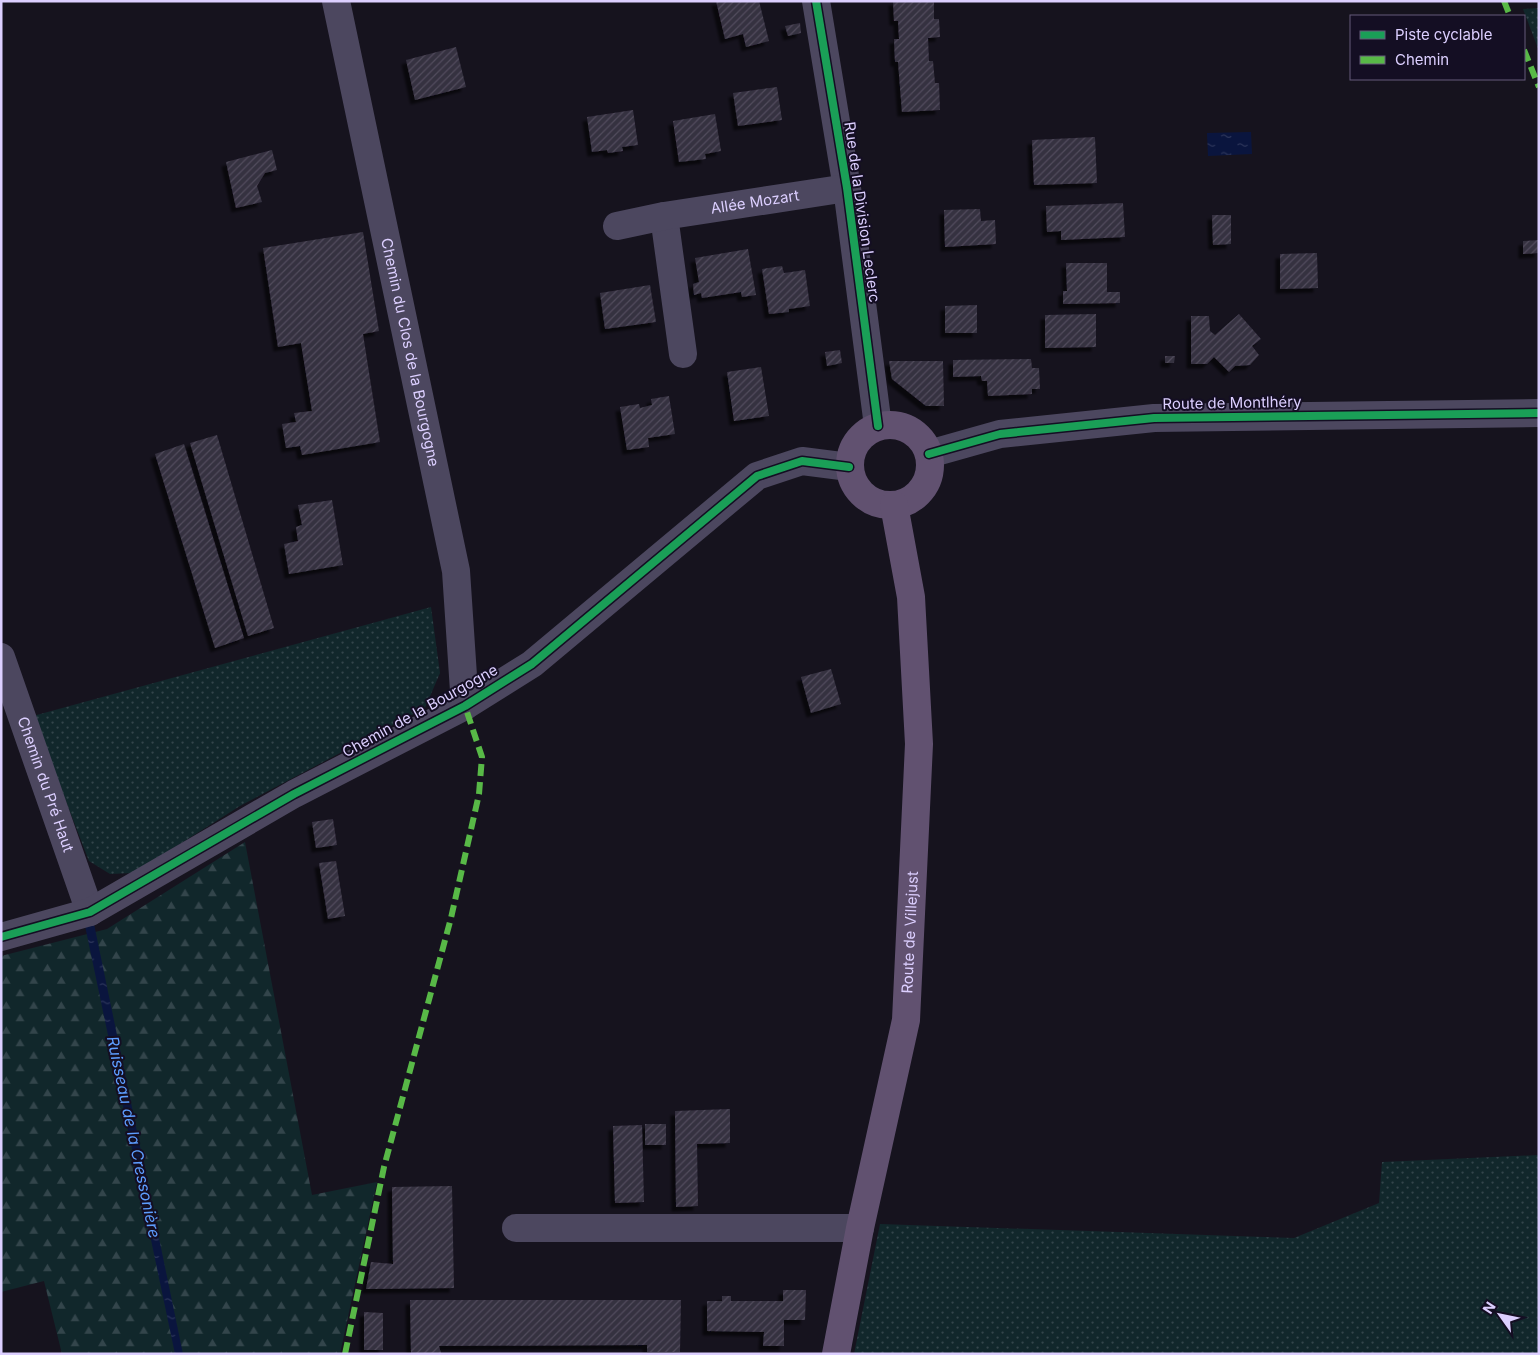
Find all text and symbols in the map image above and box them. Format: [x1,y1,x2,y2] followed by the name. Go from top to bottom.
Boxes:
[1350,15,1525,80] legend
[1395,25,1492,44] text: Piste cyclable
[1395,50,1449,69] text: Chemin
[840,120,885,303] street label: Rue de la Division Leclerc
[709,185,800,218] street label: Allée Mozart
[377,236,444,468] street label: Chemin du Clos de la Bourgogne
[1162,392,1302,413] street label: Route de Montlhéry
[339,660,501,761] street label: Chemin de la Bourgogne
[14,714,78,855] street label: Chemin du Pré Haut
[897,871,922,994] street label: Route de Villejust
[103,1034,165,1240] water label: Ruisseau de la Cressonière
[1475,1290,1525,1340] north arrow
[1479,1299,1499,1317] text: N

